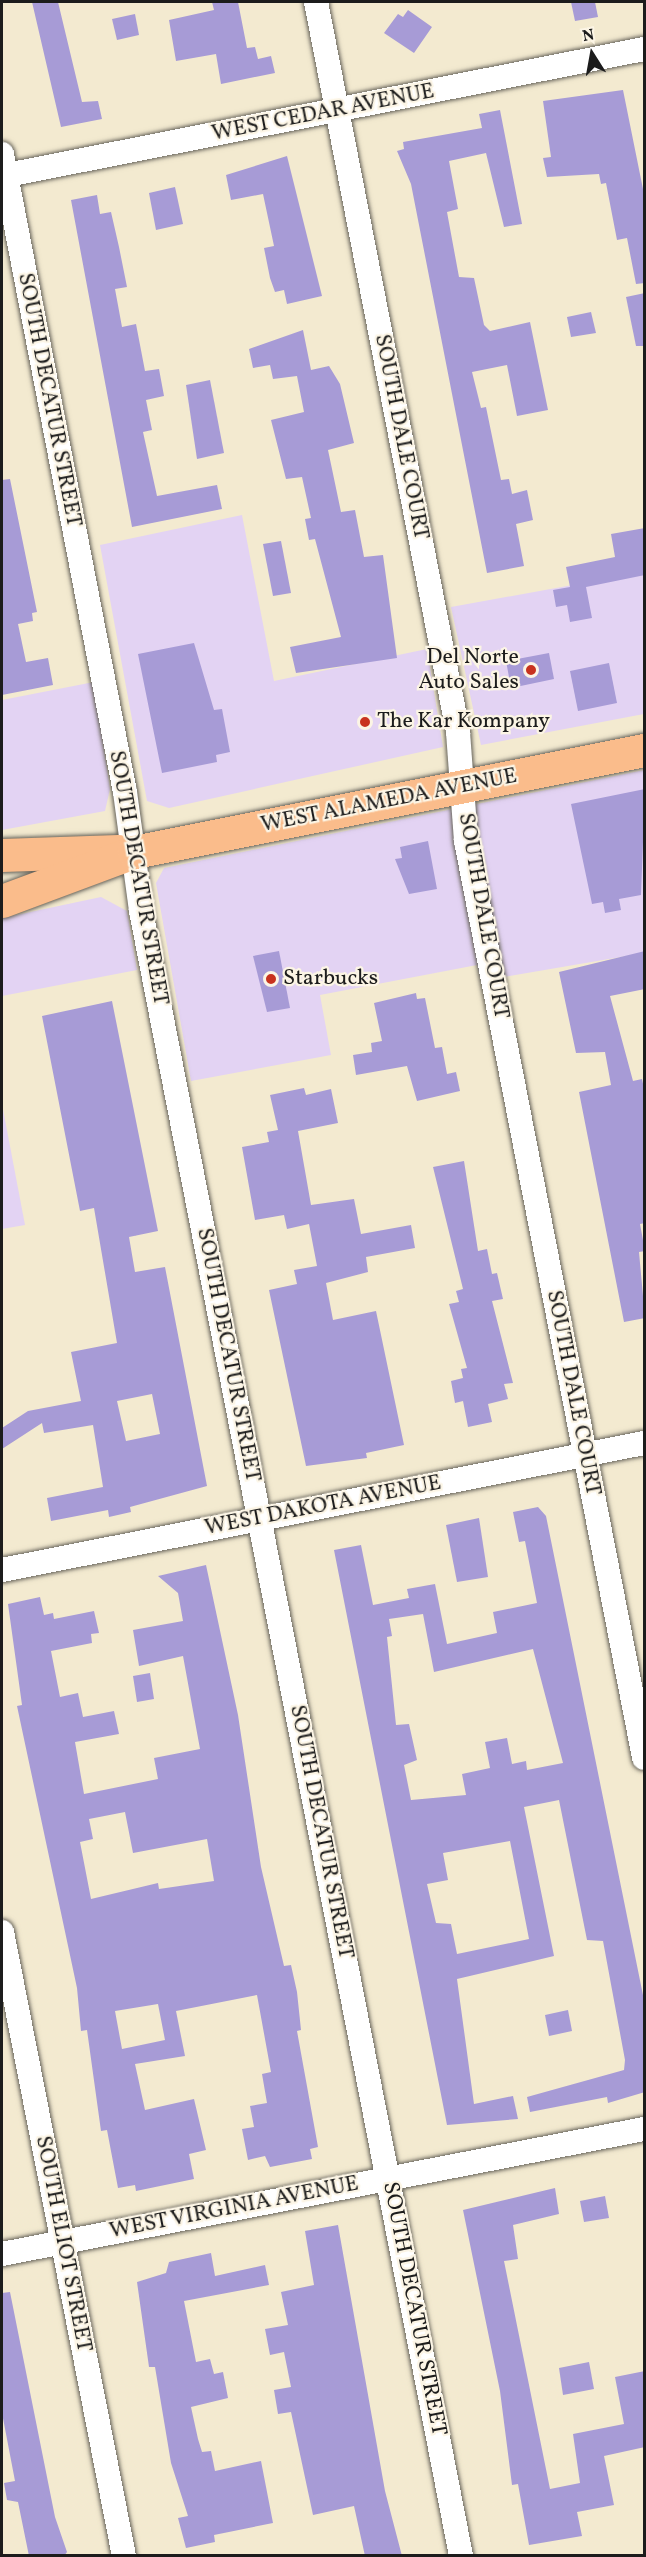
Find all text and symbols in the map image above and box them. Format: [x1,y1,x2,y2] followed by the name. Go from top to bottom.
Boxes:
[562,24,622,84] north arrow
[581,24,596,48] text: N
[209,78,437,148] street label: WEST CEDAR AVENUE
[11,271,87,529] street label: SOUTH DECATUR STREET
[368,332,434,542] street label: SOUTH DALE COURT
[418,644,519,696] place label: Del Norte Auto Sales
[524,663,538,677] marker: Del Norte Auto Sales
[377,709,550,735] place label: The Kar Kompany
[358,715,372,729] marker: The Kar Kompany
[103,749,173,1007] street label: SOUTH DECATUR STREET
[258,763,520,839] street label: WEST ALAMEDA AVENUE
[452,811,514,1021] street label: SOUTH DALE COURT
[283,966,378,992] place label: Starbucks
[264,972,278,986] marker: Starbucks
[190,1226,266,1484] street label: SOUTH DECATUR STREET
[540,1288,606,1498] street label: SOUTH DALE COURT
[202,1470,444,1542] street label: WEST DAKOTA AVENUE
[283,1703,359,1961] street label: SOUTH DECATUR STREET
[29,2133,97,2355] street label: SOUTH ELIOT STREET
[107,2171,361,2245] street label: WEST VIRGINIA AVENUE
[376,2180,452,2438] street label: SOUTH DECATUR STREET

